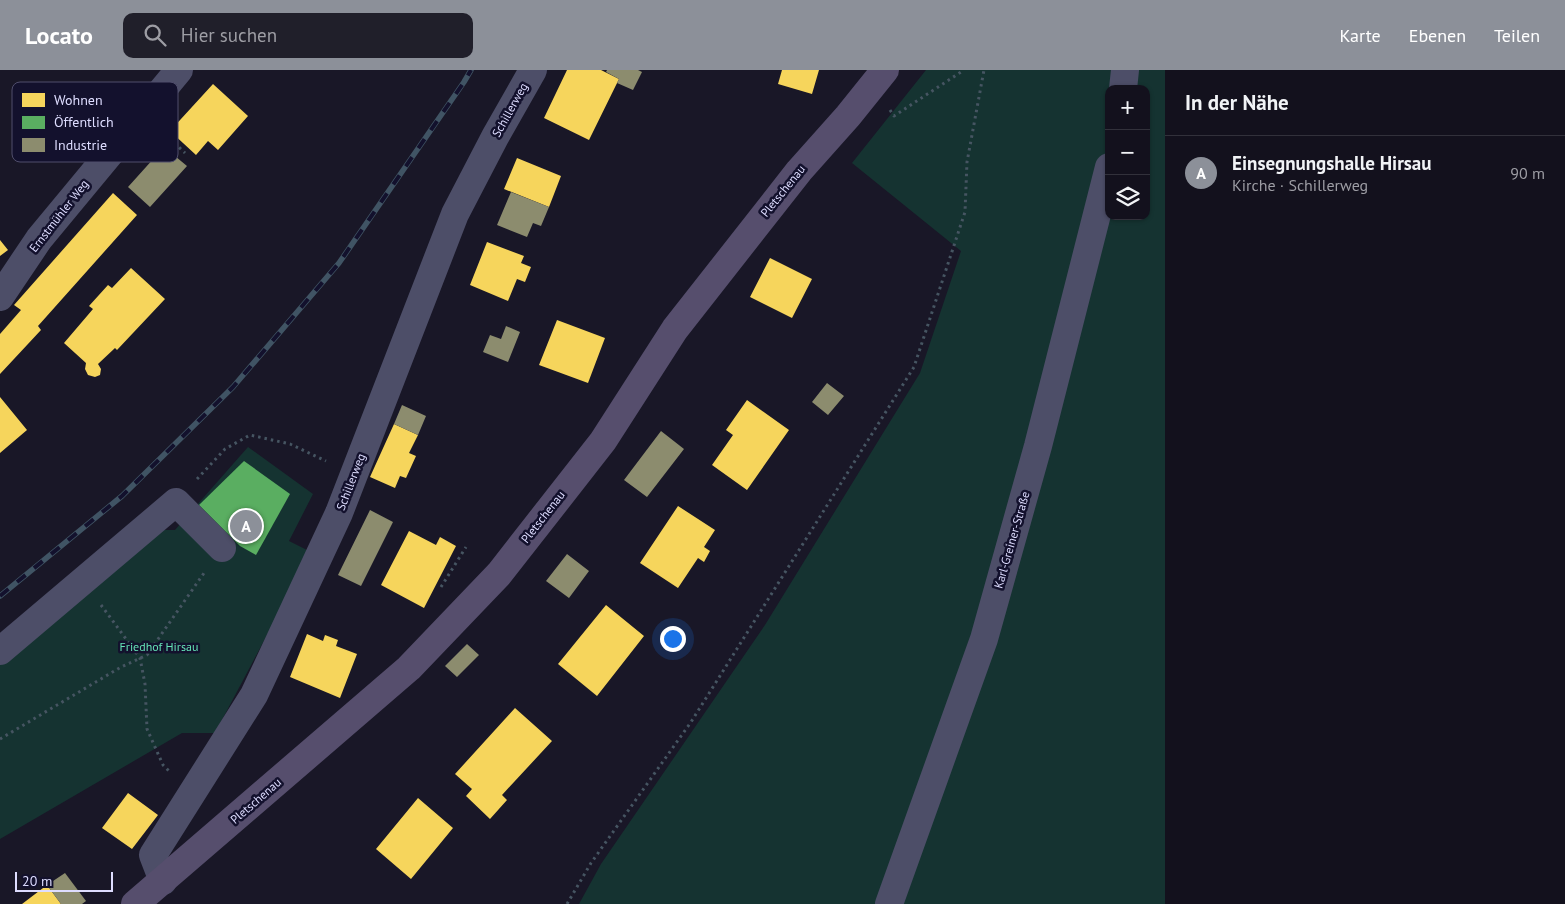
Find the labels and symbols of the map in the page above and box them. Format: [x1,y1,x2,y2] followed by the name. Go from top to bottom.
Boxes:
[488,80,531,140] street label: Schillerweg
[12,82,178,162] legend
[54,91,103,109] text: Wohnen
[54,113,114,131] text: Öffentlich
[54,136,107,154] text: Industrie
[757,162,808,220] street label: Pletschenau
[26,177,91,255] street label: Ernstmühler Weg
[333,451,368,512] street label: Schillerweg
[517,487,568,546] street label: Pletschenau
[990,490,1033,590] street label: Karl-Greiner-Straße
[230,507,262,545] pin: A
[660,626,686,652] your location
[120,639,198,654] park label: Friedhof Hirsau
[227,774,284,827] street label: Pletschenau
[15,869,112,892] scale bar

